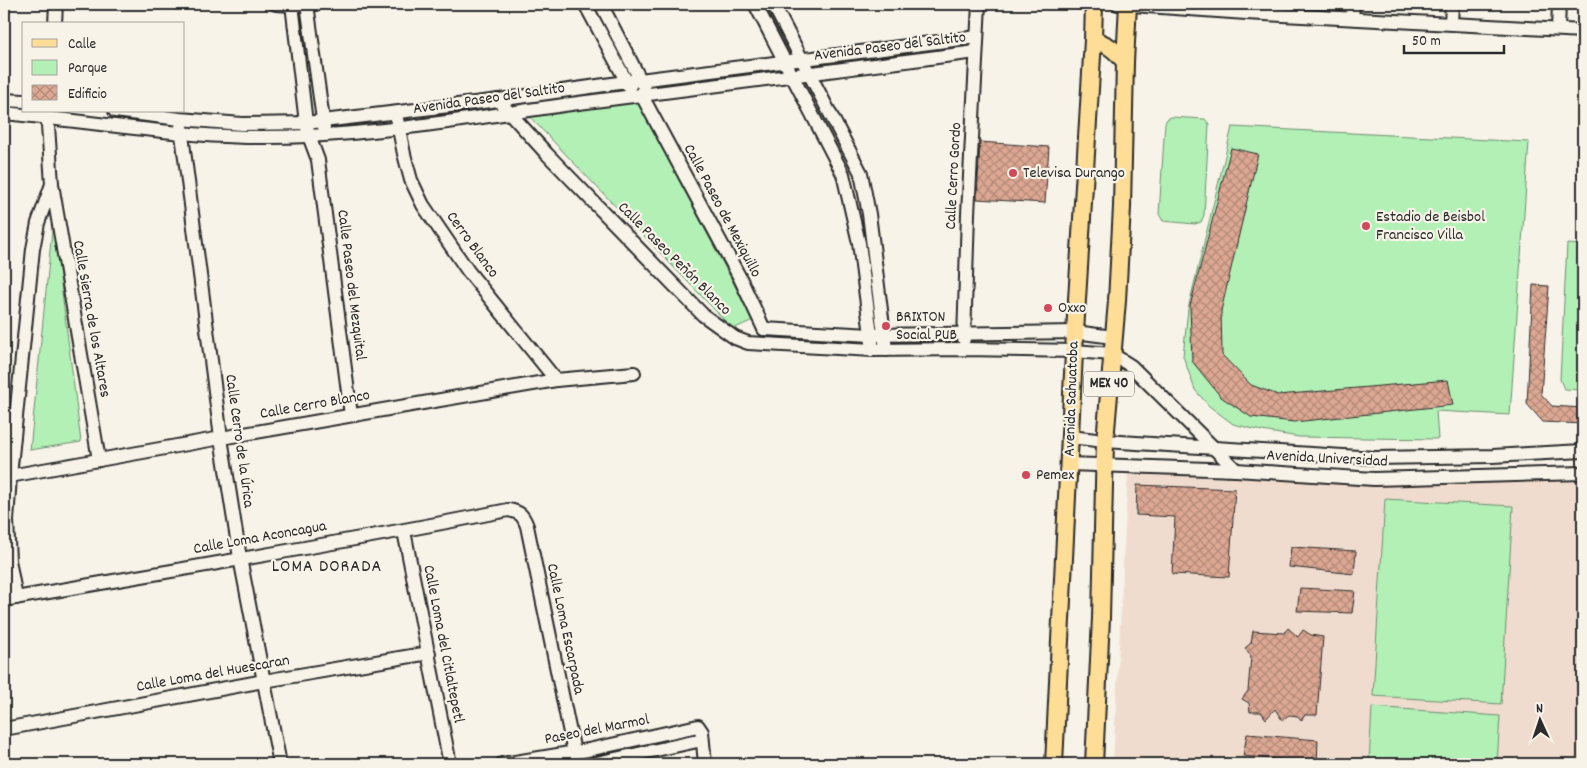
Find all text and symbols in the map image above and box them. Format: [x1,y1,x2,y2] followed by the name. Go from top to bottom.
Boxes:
[22,22,185,112] legend
[1404,22,1504,54] scale bar
[813,26,967,68] street label: Avenida Paseo del Saltito
[1412,31,1441,53] text: 50 m
[68,34,97,56] text: Calle
[68,58,108,80] text: Parque
[412,77,566,121] street label: Avenida Paseo del Saltito
[68,84,107,106] text: Edificio
[940,122,968,230] street label: Calle Cerro Gordo
[677,140,767,282] street label: Calle Paseo de Mexiquillo
[1023,162,1125,185] place label: Televisa Durango
[1007,167,1019,179] marker: Televisa Durango
[612,197,736,321] street label: Calle Paseo Peñón Blanco
[1376,206,1485,247] place label: Estadio de Beisbol Francisco Villa
[440,207,504,283] street label: Cerro Blanco
[330,208,372,362] street label: Calle Paseo del Mezquital
[1360,220,1372,232] marker: Estadio de Beisbol Francisco Villa
[66,239,116,400] street label: Calle Sierra de los Altares
[1058,297,1086,320] place label: Oxxo
[1042,302,1054,314] marker: Oxxo
[896,306,957,347] place label: BRIXTON Social PUB
[880,320,892,332] marker: BRIXTON Social PUB
[1058,341,1086,457] street label: Avenida Sahuatoba
[1084,372,1134,396] road number: MEX 40
[218,373,260,510] street label: Calle Cerro de la Úrica
[258,384,372,426] street label: Calle Cerro Blanco
[1266,444,1388,474] street label: Avenida Universidad
[1036,464,1074,487] place label: Pemex
[1020,469,1032,481] marker: Pemex
[192,515,329,561] street label: Calle Loma Aconcagua
[272,555,382,580] district label: LOMA DORADA
[540,561,590,697] street label: Calle Loma Escarpada
[416,563,470,725] street label: Calle Loma del Citlaltepetl
[135,649,291,699] street label: Calle Loma del Huescaran
[1514,696,1564,746] north arrow
[1535,699,1543,719] text: N
[543,709,651,751] street label: Paseo del Marmol

